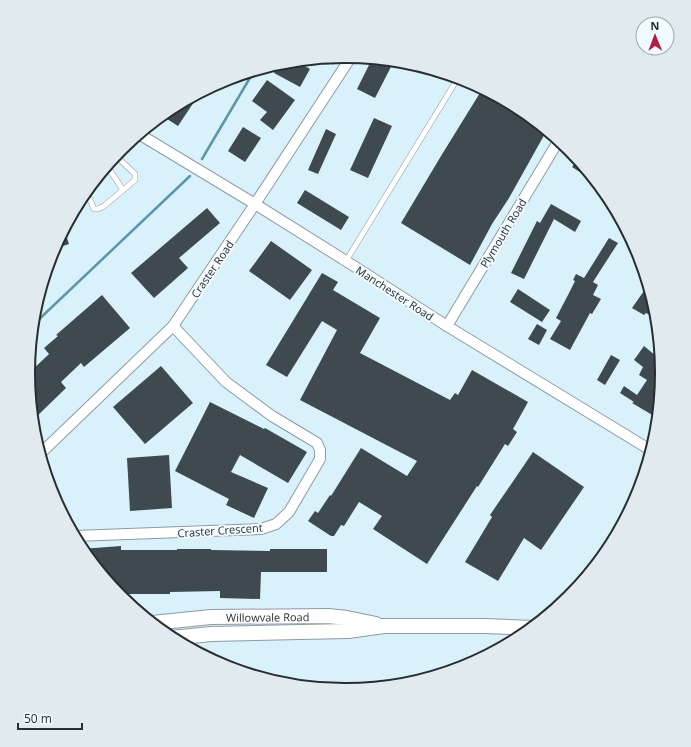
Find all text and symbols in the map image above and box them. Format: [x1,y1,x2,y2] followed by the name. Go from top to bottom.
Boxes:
[635,16,675,56] north arrow
[650,18,659,33] text: N
[476,196,530,270] street label: Plymouth Road
[187,237,237,301] street label: Craster Road
[353,262,437,324] street label: Manchester Road
[177,520,263,540] street label: Craster Crescent
[226,609,309,624] street label: Willowvale Road
[18,705,82,731] scale bar
[24,710,52,727] text: 50 m

